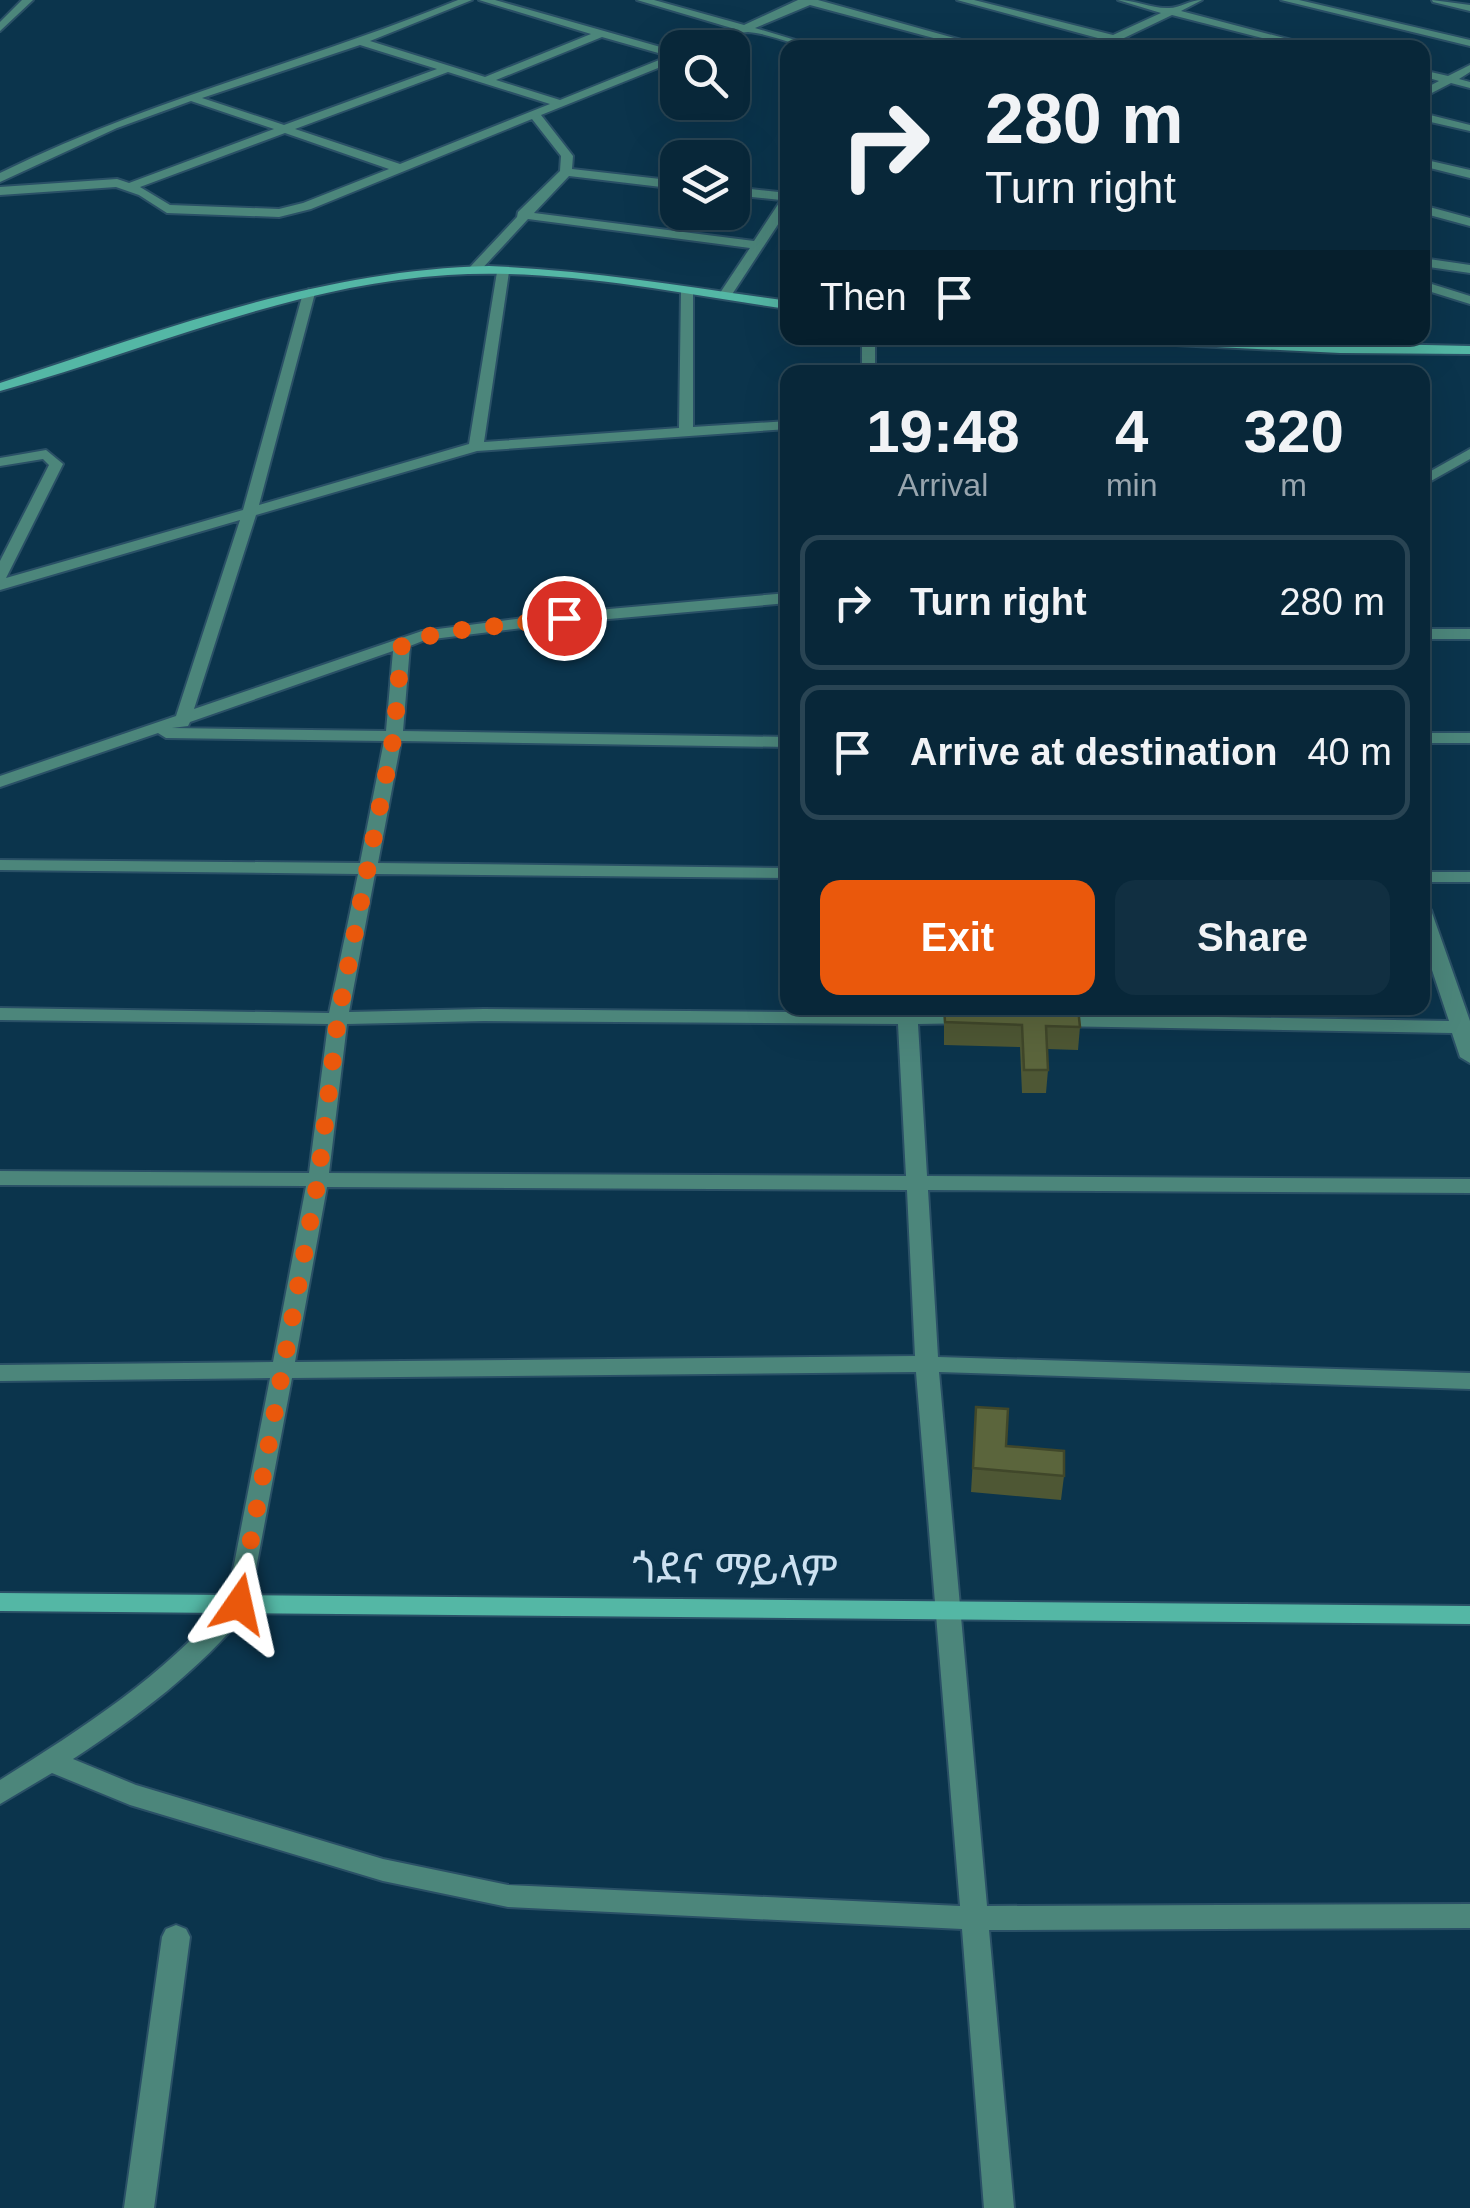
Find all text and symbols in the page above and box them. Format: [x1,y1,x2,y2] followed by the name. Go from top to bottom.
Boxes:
[660,30,750,230] map controls
[660,30,750,120] button: search
[820,80,950,210] icon: right
[985,80,1183,158] text: 280 m
[660,140,750,230] button: layers
[985,162,1176,213] text: Turn right
[927,270,982,325] icon: arrive
[820,276,907,318] text: Then
[866,398,1020,465] text: 19:48
[1115,398,1148,465] text: 4
[1244,398,1344,465] text: 320
[898,467,988,503] text: Arrival
[1106,467,1157,503] text: min
[1280,467,1307,503] text: m
[825,575,880,630] icon: right
[522,576,607,661] pin
[910,581,1087,623] text: Turn right
[1279,581,1385,623] text: 280 m
[537,591,592,646] icon: arrive
[825,725,880,780] icon: arrive
[910,731,1277,773] text: Arrive at destination
[1307,731,1392,773] text: 40 m
[820,880,1095,995] button: Exit
[1115,880,1390,995] button: Share
[632,1544,838,1595] street label: ጎደና ማይላም
[187,1552,291,1656] position arrow

